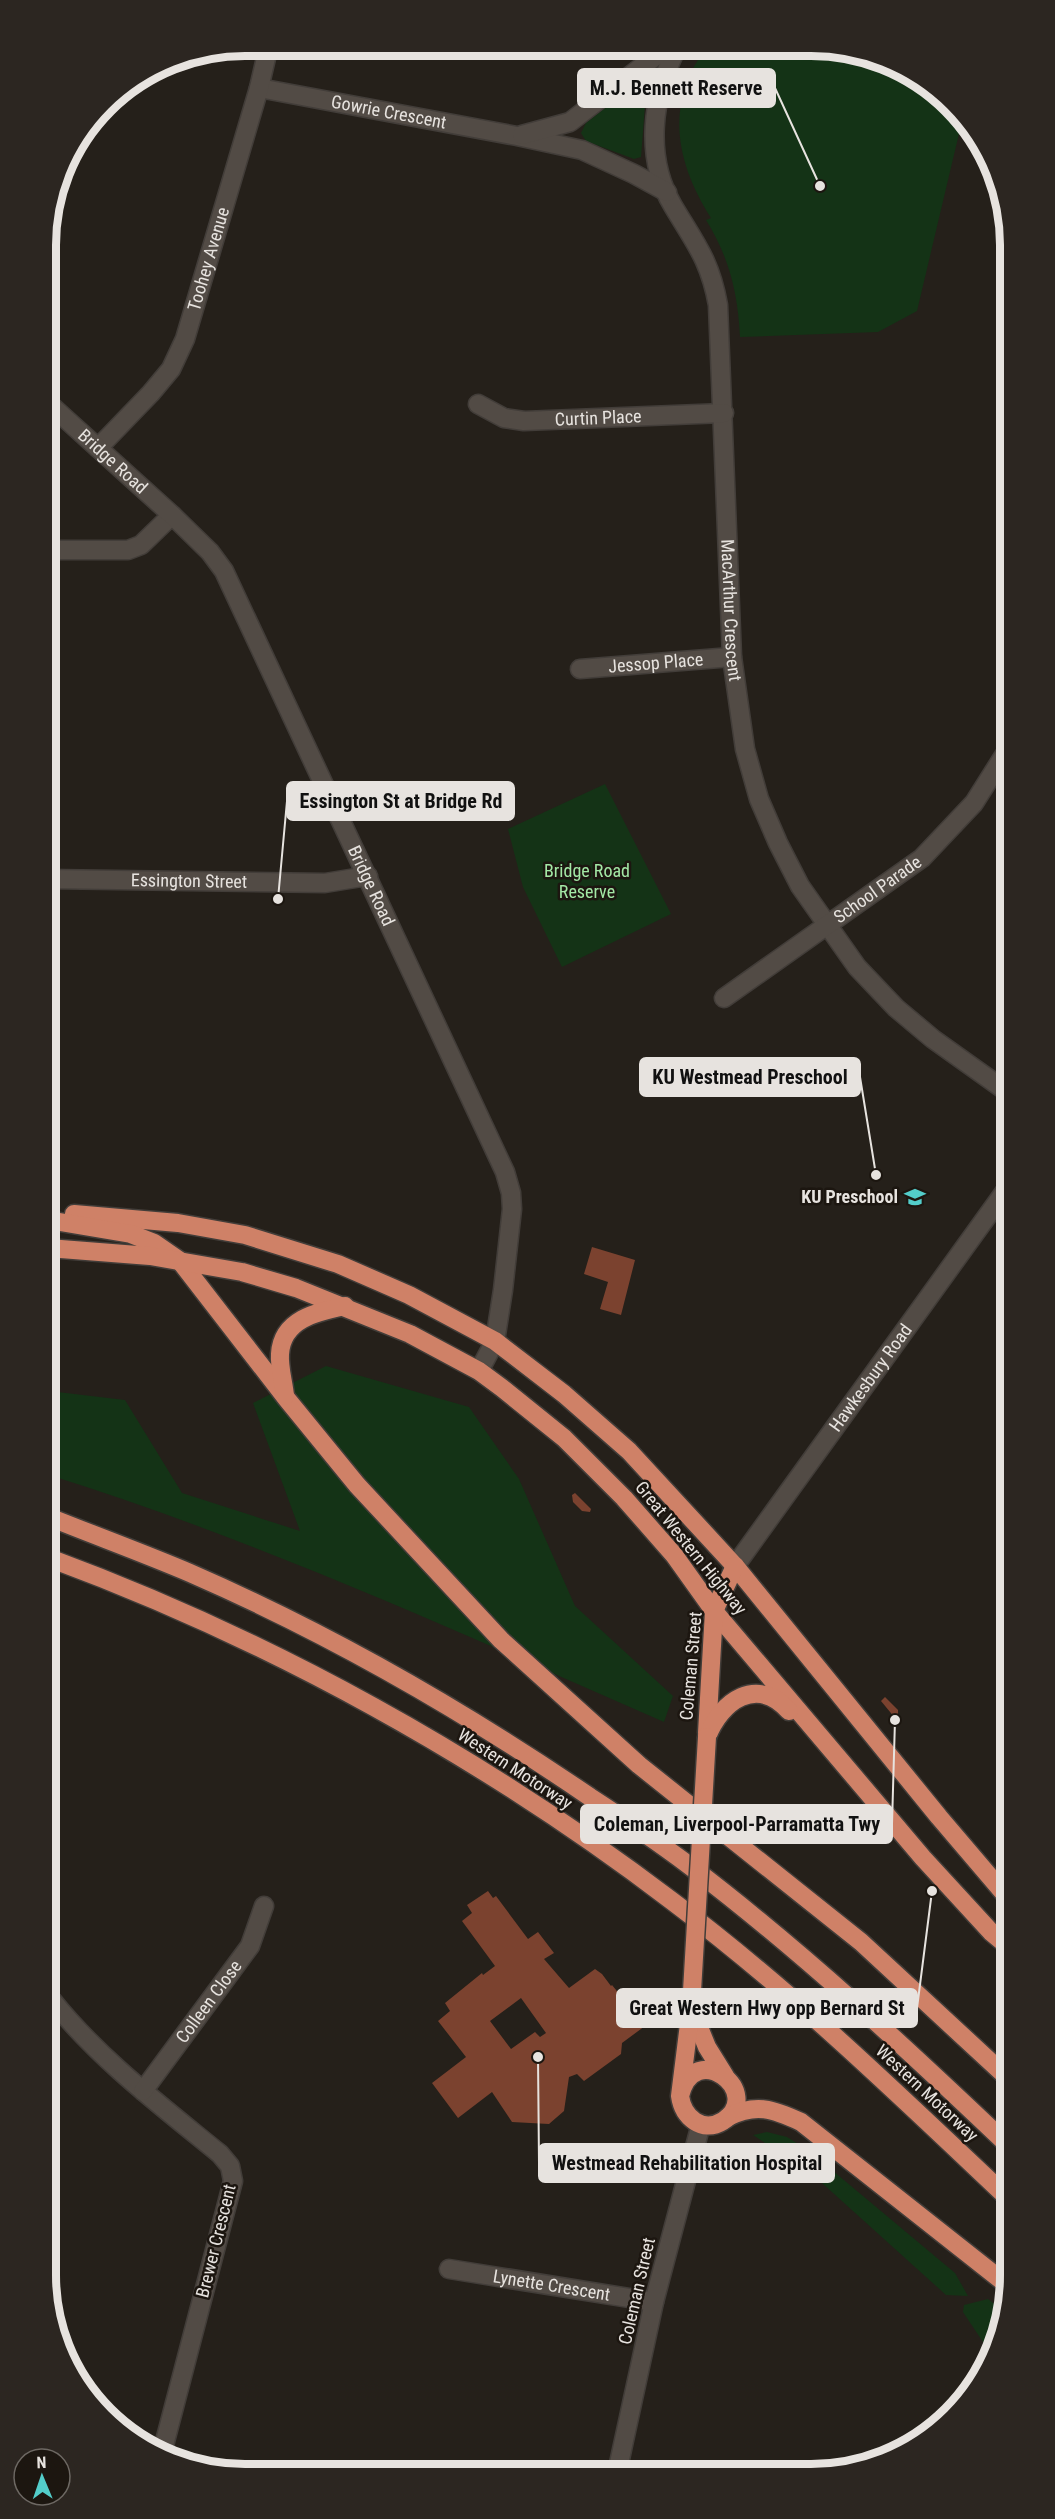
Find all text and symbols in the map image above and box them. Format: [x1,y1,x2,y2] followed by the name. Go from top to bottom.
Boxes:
[578,69,775,107] callout: M.J. Bennett Reserve
[590,76,762,100] text: M.J. Bennett Reserve
[330,91,448,133] street label: Gowrie Crescent
[183,205,233,313] street label: Toohey Avenue
[554,405,642,430] street label: Curtin Place
[74,424,152,498] street label: Bridge Road
[717,539,746,682] street label: MacArthur Crescent
[607,648,704,677] street label: Jessop Place
[287,782,514,820] callout: Essington St at Bridge Rd
[300,789,502,813] text: Essington St at Bridge Rd
[344,842,399,929] street label: Bridge Road
[829,851,925,927] street label: School Parade
[544,860,630,902] park label: Bridge Road Reserve
[131,869,247,892] street label: Essington Street
[640,1058,860,1096] callout: KU Westmead Preschool
[652,1065,848,1089] text: KU Westmead Preschool
[903,1185,927,1209] school or university icon: KU Preschool
[801,1186,898,1207] place label: KU Preschool
[825,1320,916,1435] street label: Hawkesbury Road
[631,1477,752,1619] street label: Great Western Highway
[675,1611,706,1721] street label: Coleman Street
[454,1724,577,1814] street label: Western Motorway
[581,1805,892,1843] callout: Coleman, Liverpool-Parramatta Twy
[594,1812,880,1836] text: Coleman, Liverpool-Parramatta Twy
[171,1956,246,2047] street label: Colleen Close
[617,1989,917,2027] callout: Great Western Hwy opp Bernard St
[629,1996,905,2020] text: Great Western Hwy opp Bernard St
[872,2040,983,2146] street label: Western Motorway
[539,2144,834,2182] callout: Westmead Rehabilitation Hospital
[552,2151,822,2175] text: Westmead Rehabilitation Hospital
[191,2182,240,2300] street label: Brewer Crescent
[614,2235,659,2346] street label: Coleman Street
[492,2265,612,2305] street label: Lynette Crescent
[12,2447,72,2507] north arrow
[36,2453,47,2472] text: N

